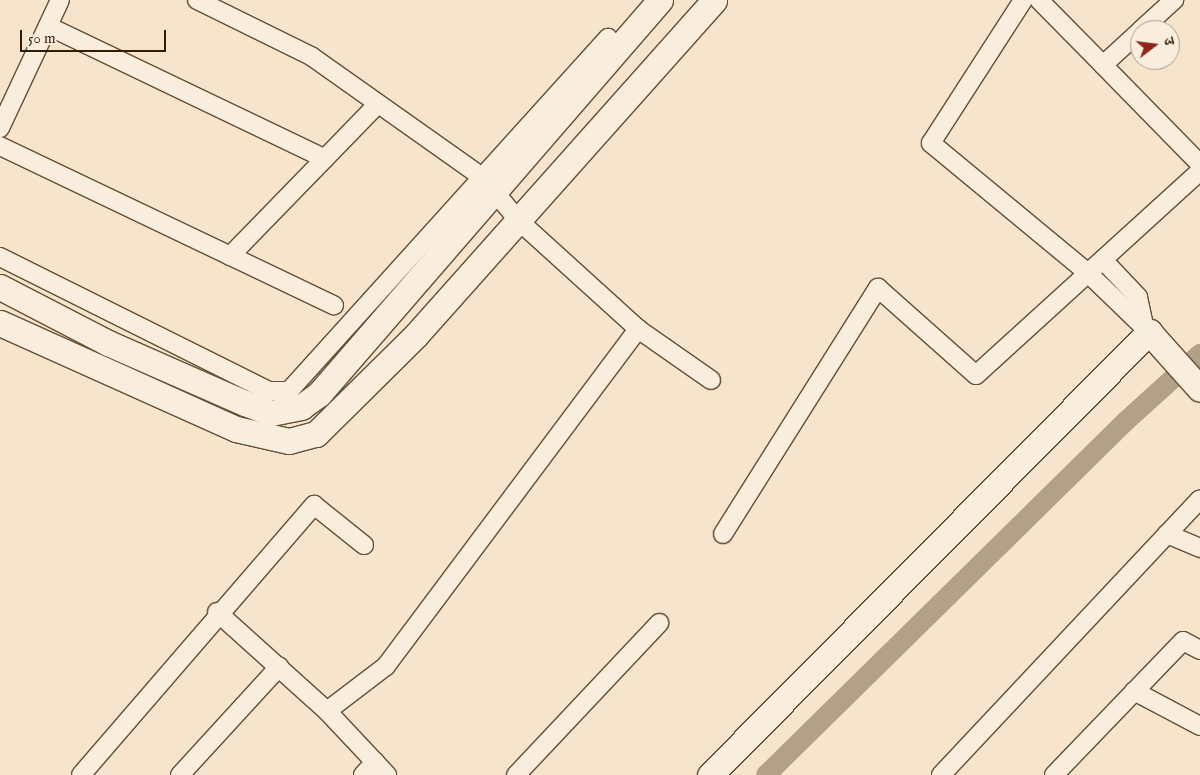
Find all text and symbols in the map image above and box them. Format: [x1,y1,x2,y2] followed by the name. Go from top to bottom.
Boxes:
[22,20,169,52] scale bar
[1130,20,1180,70] north arrow
[28,29,56,48] text: 50 m
[1159,36,1178,47] text: उ

